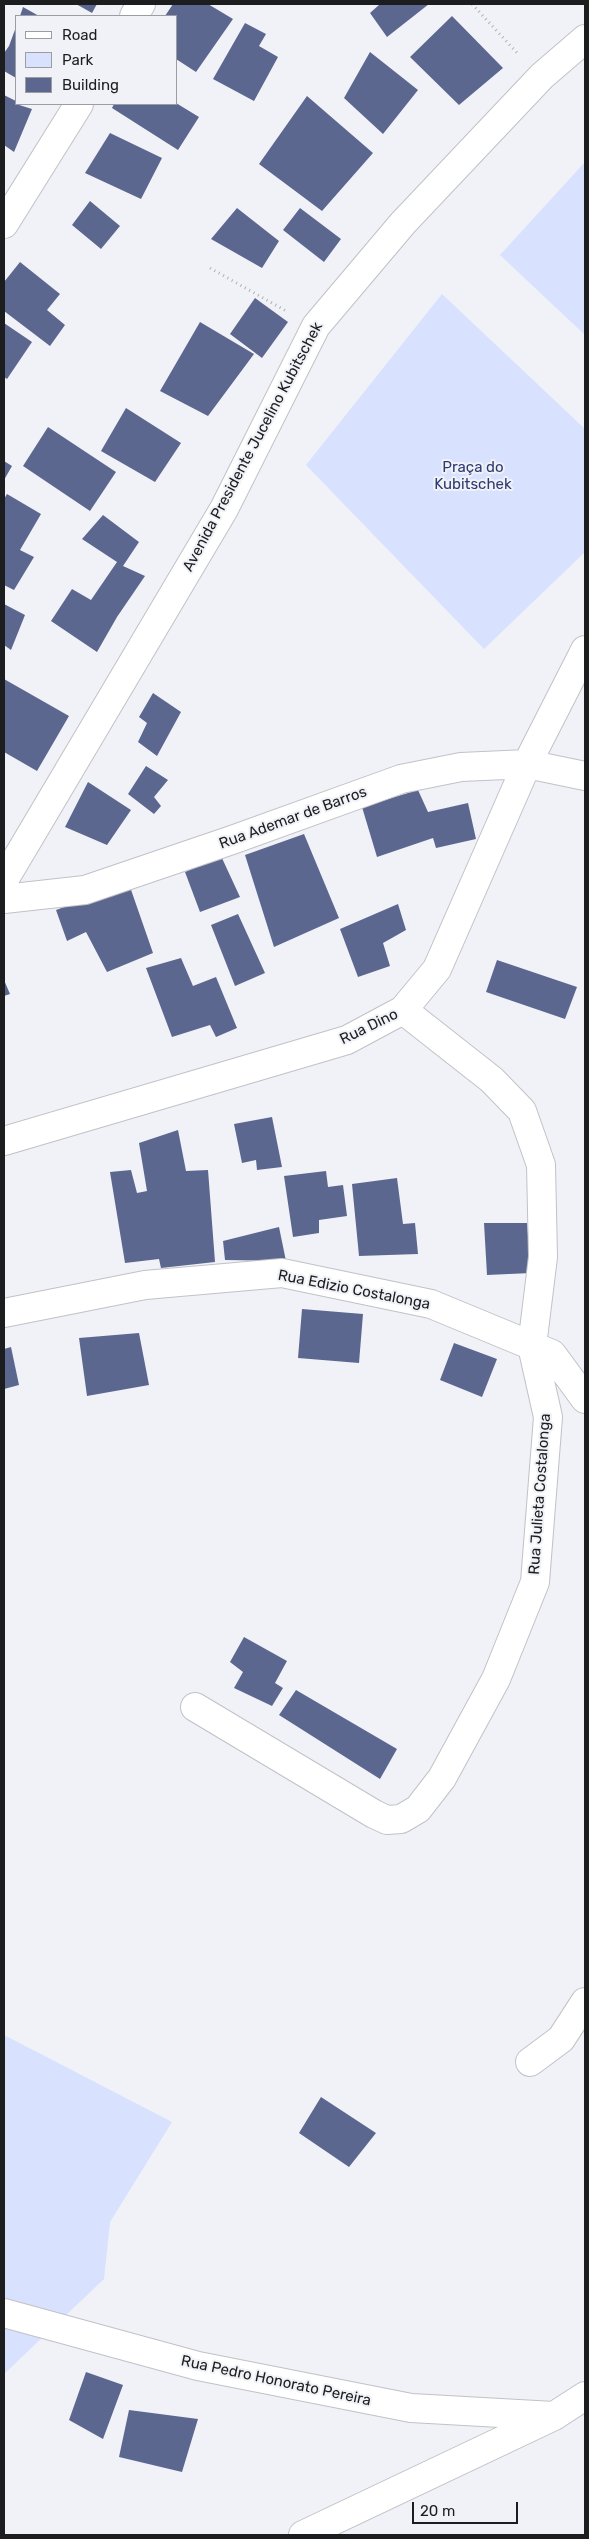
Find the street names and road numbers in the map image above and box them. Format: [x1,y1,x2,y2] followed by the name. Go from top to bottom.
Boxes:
[179,319,327,575] street label: Avenida Presidente Jucelino Kubitschek
[217,783,369,853] street label: Rua Ademar de Barros
[337,1005,401,1049] street label: Rua Dino
[276,1266,432,1314] street label: Rua Edizio Costalonga
[525,1413,555,1575] street label: Rua Julieta Costalonga
[179,2352,373,2410] street label: Rua Pedro Honorato Pereira

